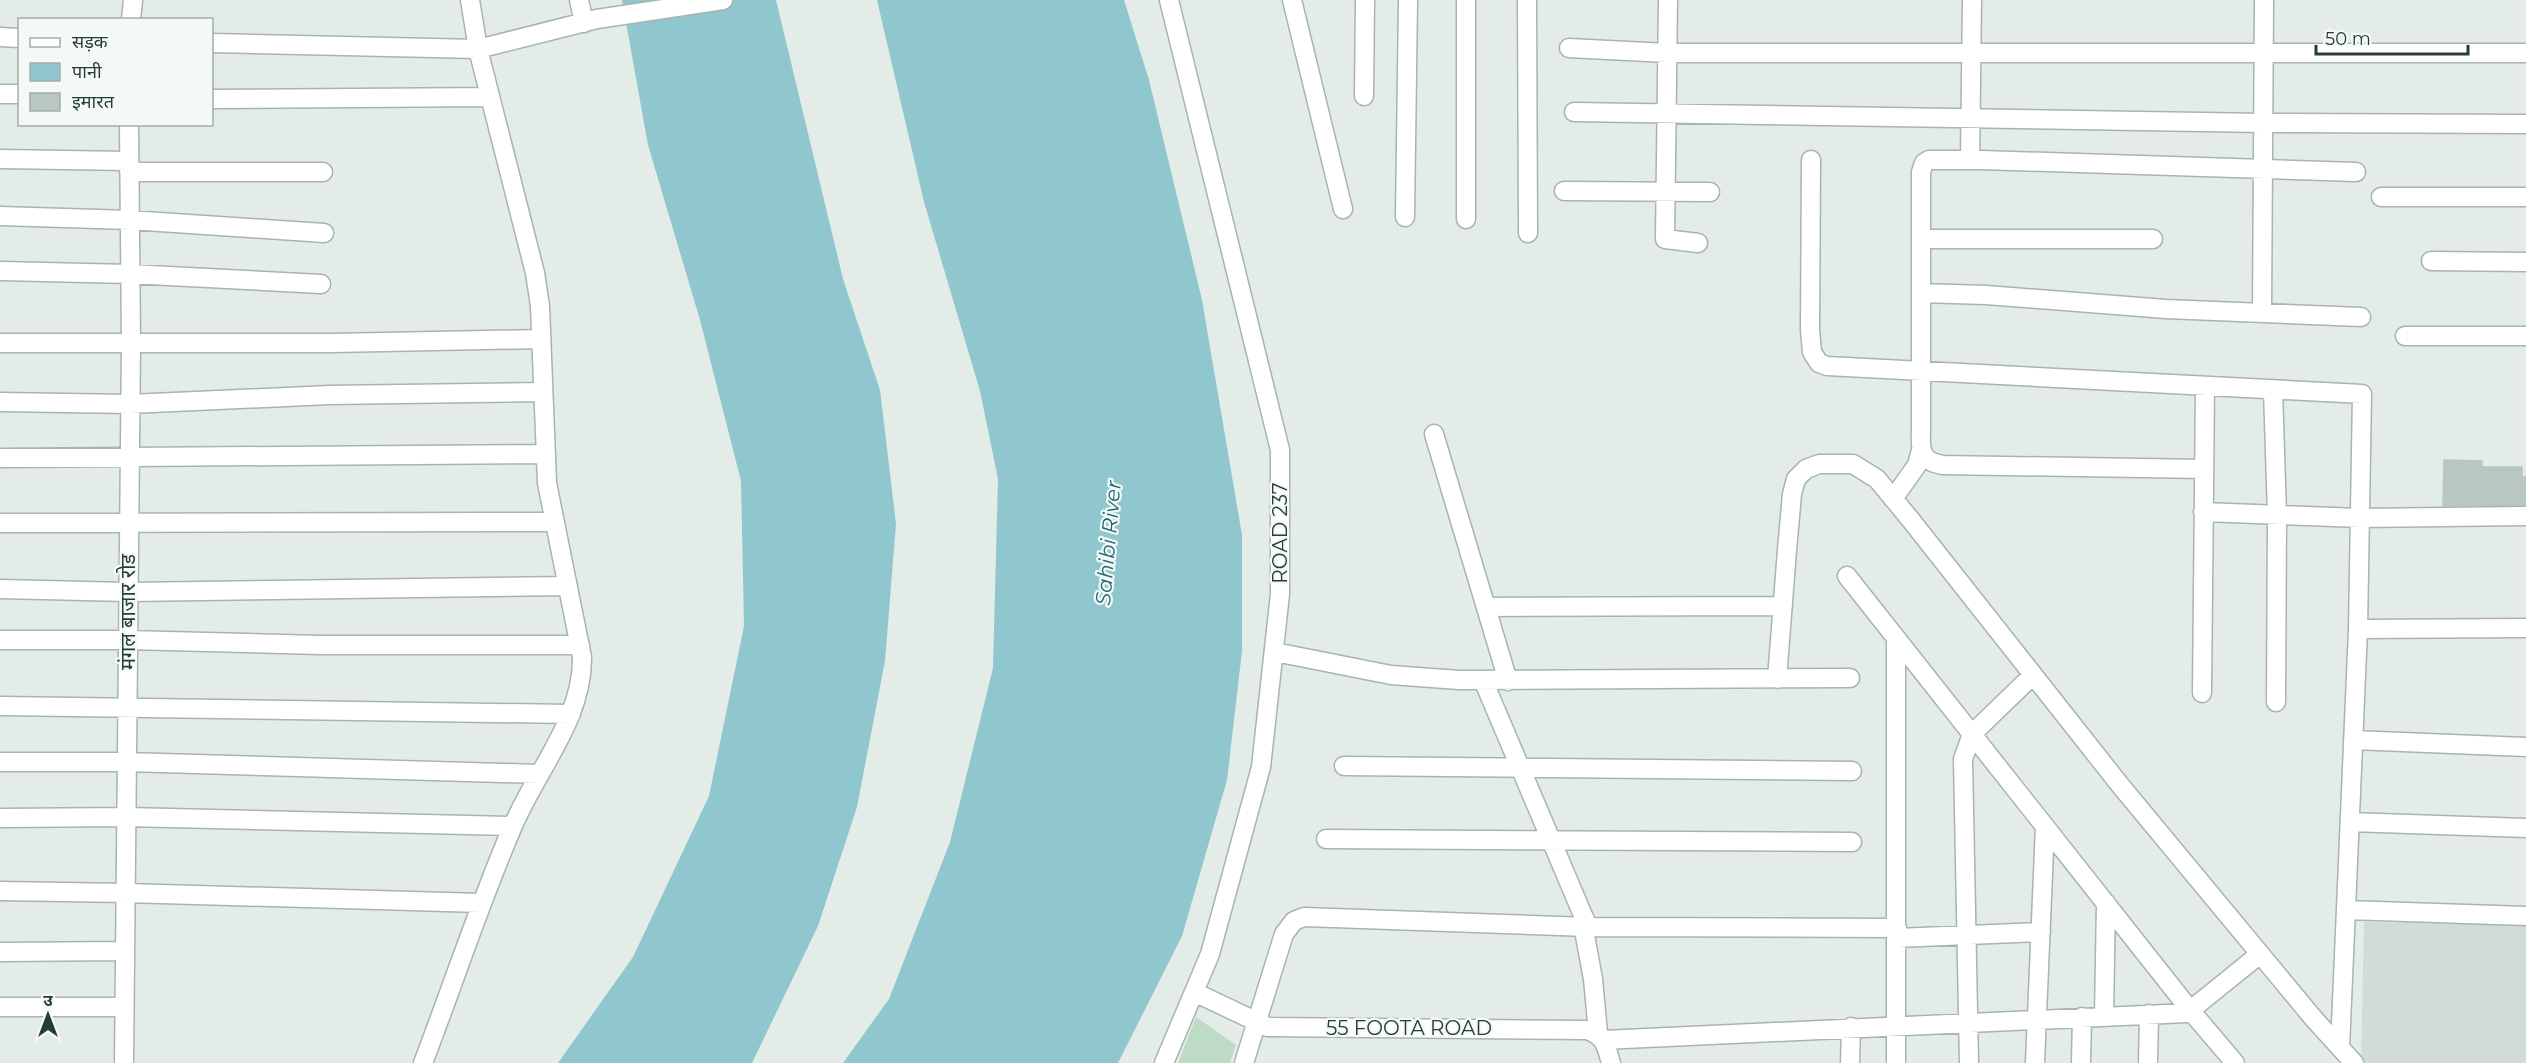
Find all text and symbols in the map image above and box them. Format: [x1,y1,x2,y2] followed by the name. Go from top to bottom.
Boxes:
[18,18,213,126] legend
[2316,18,2468,56] scale bar
[2325,28,2371,50] text: 50 m
[72,31,109,53] text: सड़क
[72,61,102,83] text: पानी
[72,91,115,113] text: इमारत
[1090,479,1126,607] water label: Sahibi River
[1268,482,1292,584] street label: ROAD 237
[116,554,140,670] street label: मंगल बाजार रोड
[18,985,78,1045] north arrow
[43,991,53,1010] text: उ
[1326,1016,1492,1040] street label: 55 FOOTA ROAD

